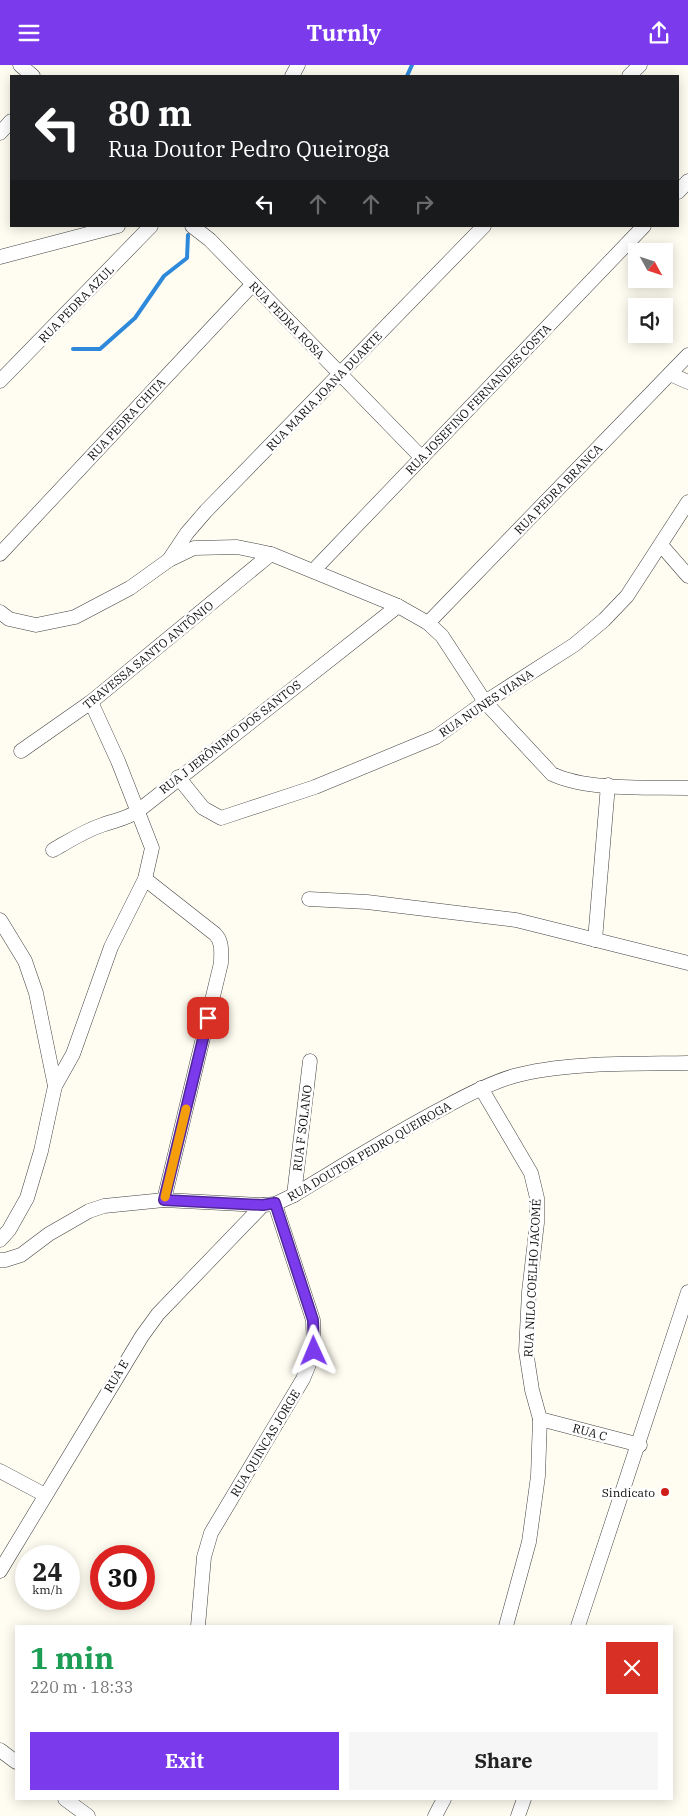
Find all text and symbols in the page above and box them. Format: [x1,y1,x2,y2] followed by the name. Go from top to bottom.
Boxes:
[307,18,381,47] text: Turnly
[15,19,43,47] icon: menu
[645,19,673,47] icon: share
[108,90,192,136] text: 80 m
[25,95,90,160] icon: left
[108,134,390,163] text: Rua Doutor Pedro Queiroga
[251,190,279,218] icon: left
[304,190,332,218] icon: ahead
[357,190,385,218] icon: ahead
[410,190,438,218] icon: right
[628,243,672,287] north arrow
[628,243,673,343] map controls
[35,262,117,346] street label: RUA PEDRA AZUL
[246,278,328,362] street label: RUA PEDRA ROSA
[628,298,673,343] button: sound
[402,320,555,477] street label: RUA JOSEFINO FERNANDES COSTA
[263,328,385,454] street label: RUA MARIA JOANA DUARTE
[84,374,169,463] street label: RUA PEDRA CHITA
[511,440,606,537] street label: RUA PEDRA BRANCA
[80,598,216,712] street label: TRAVESSA SANTO ANTÔNIO
[436,666,537,740] street label: RUA NUNES VIANA
[156,677,304,797] street label: RUA J JERÔNIMO DOS SANTOS
[187,997,229,1039] pin
[194,1004,222,1032] icon: arrive
[289,1084,315,1172] street label: RUA F SOLANO
[285,1098,454,1204] street label: RUA DOUTOR PEDRO QUEIROGA
[520,1198,544,1358] street label: RUA NILO COELHO JACOMÉ
[287,1324,339,1376] position arrow
[101,1357,131,1395] street label: RUA E
[227,1387,303,1499] street label: RUA QUINCAS JORGE
[571,1420,609,1444] street label: RUA C
[602,1485,655,1500] place label: Sindicato
[659,1486,671,1498] marker: Sindicato
[90,1545,155,1610] speed limit sign: 30
[32,1555,63,1588] text: 24
[32,1582,63,1597] text: km/h
[30,1638,114,1677] text: 1 min
[606,1642,658,1694] button: close
[30,1677,133,1697] text: 220 m · 18:33
[30,1732,339,1790] button: Exit
[349,1732,658,1790] button: Share

